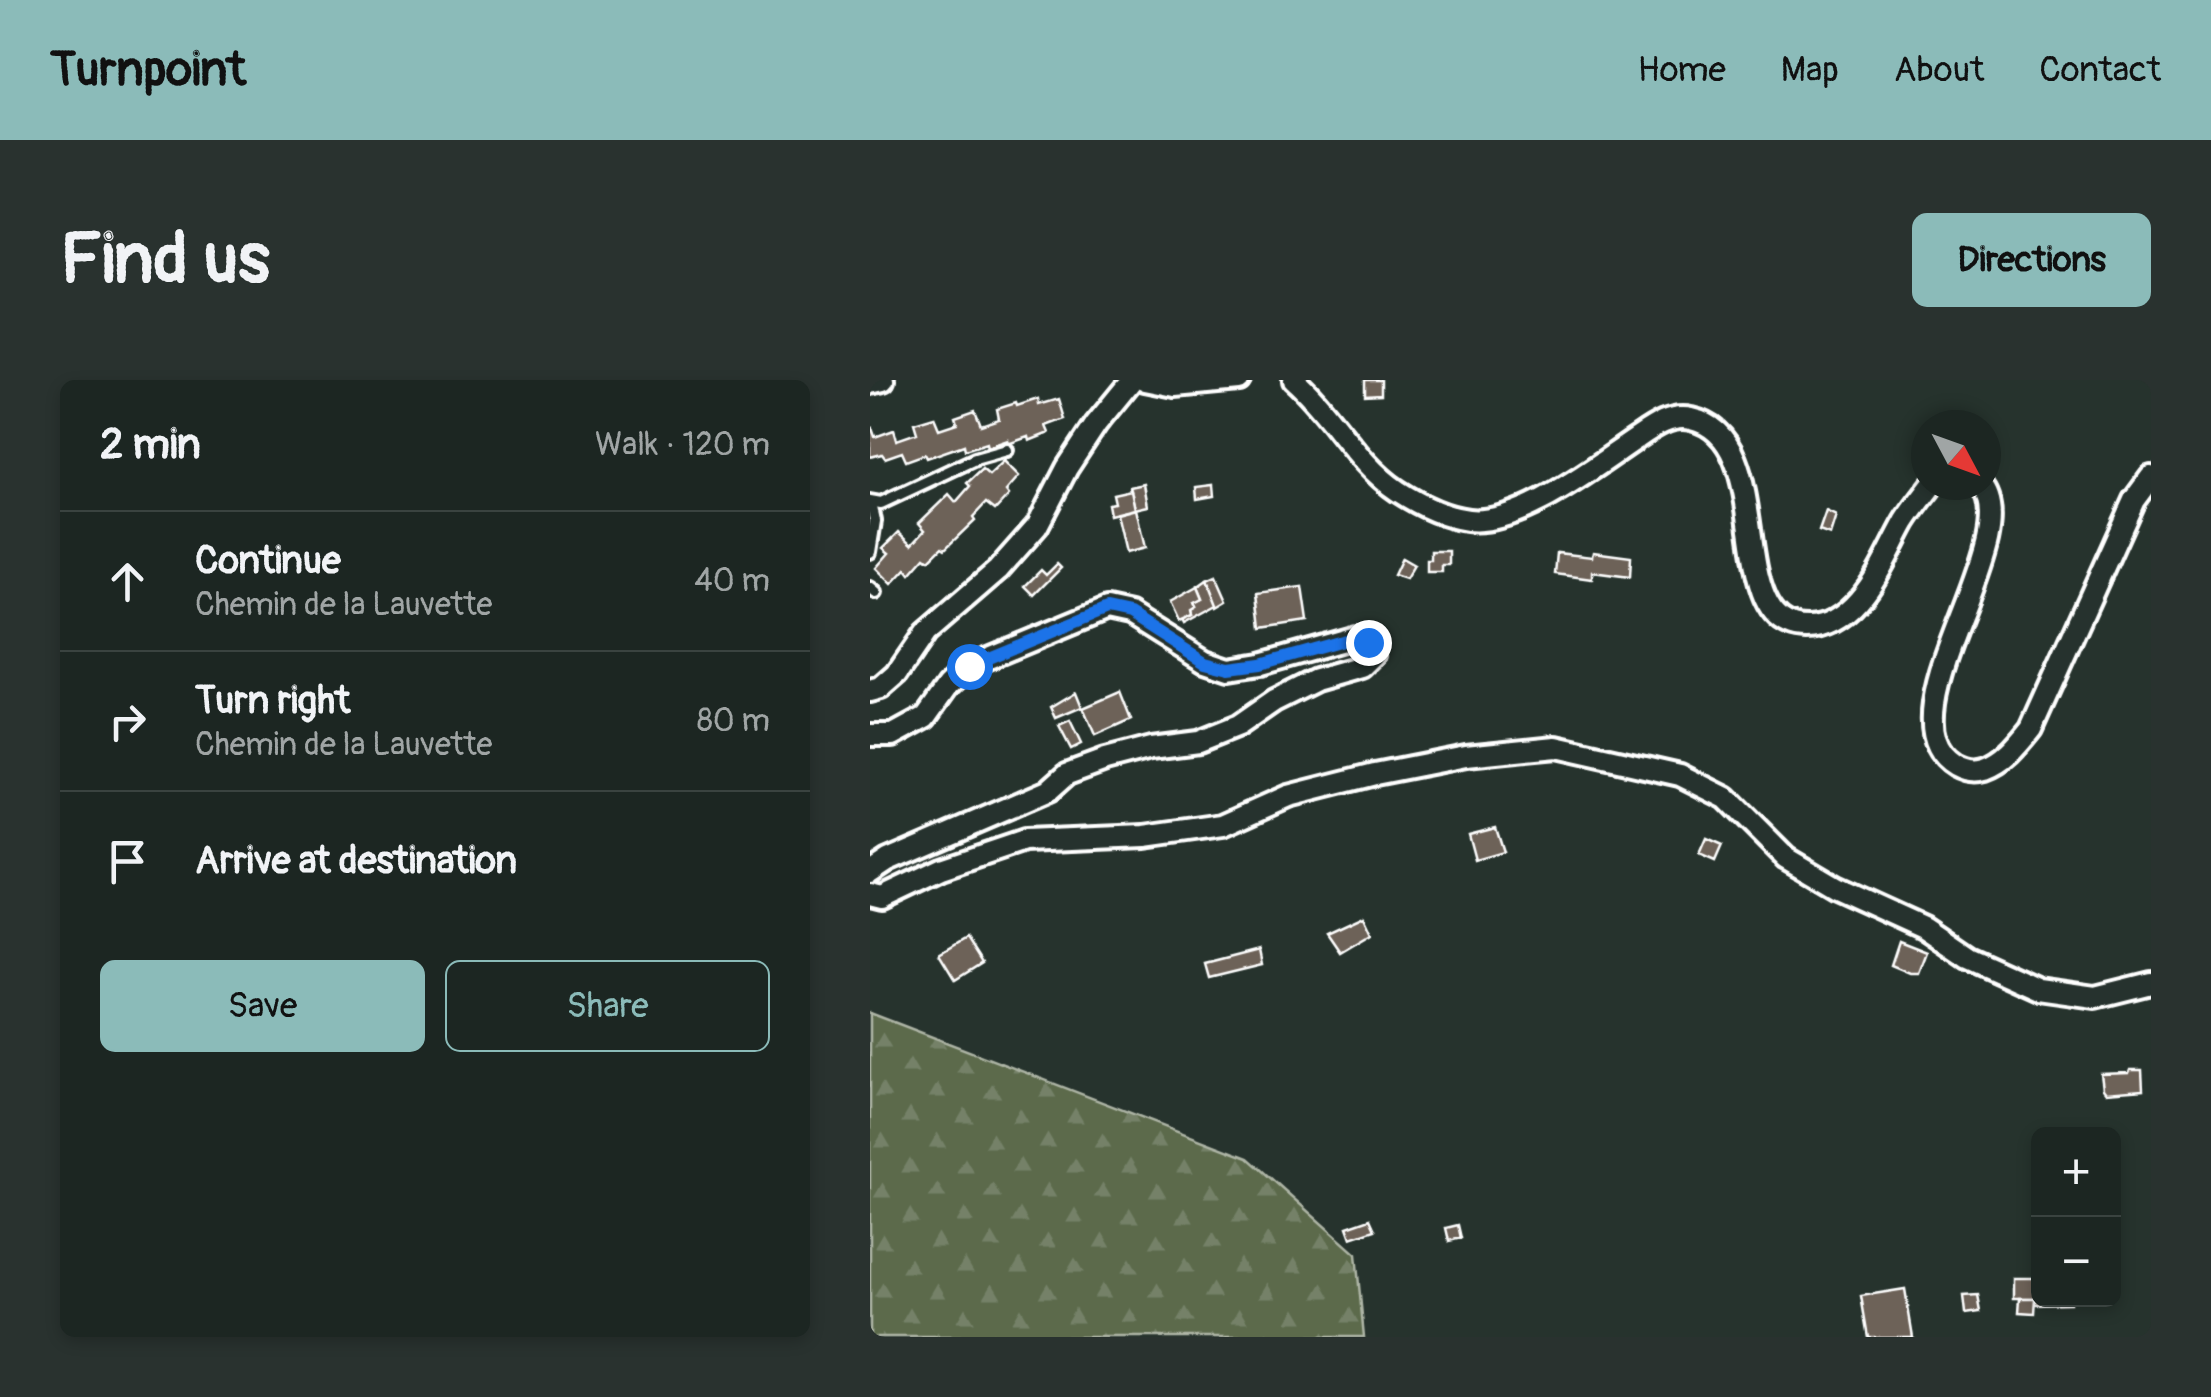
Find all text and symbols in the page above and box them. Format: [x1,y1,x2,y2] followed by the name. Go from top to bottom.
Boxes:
[50,40,246,100] text: Turnpoint
[1638,48,1726,92] text: Home
[1781,48,1839,92] text: Map
[1894,48,1984,92] text: About
[2039,48,2161,92] text: Contact
[1912,213,2151,307] button: Directions
[60,216,270,304] text: Find us
[1911,410,2001,500] north arrow
[100,419,201,471] text: 2 min
[595,425,770,465] text: Walk · 120 m
[195,537,341,585] text: Continue
[100,554,155,609] icon: ahead
[694,561,770,601] text: 40 m
[195,585,492,625] text: Chemin de la Lauvette
[1346,620,1392,666] route end
[947,644,993,690] route start
[195,677,350,725] text: Turn right
[100,694,155,749] icon: right
[697,701,770,741] text: 80 m
[195,725,492,765] text: Chemin de la Lauvette
[100,834,155,889] icon: arrive
[195,837,517,885] text: Arrive at destination
[100,960,425,1052] button: Save
[445,960,770,1052] button: Share
[2031,1127,2121,1307] map controls
[2031,1127,2121,1217] button: +
[2031,1217,2121,1307] button: −

